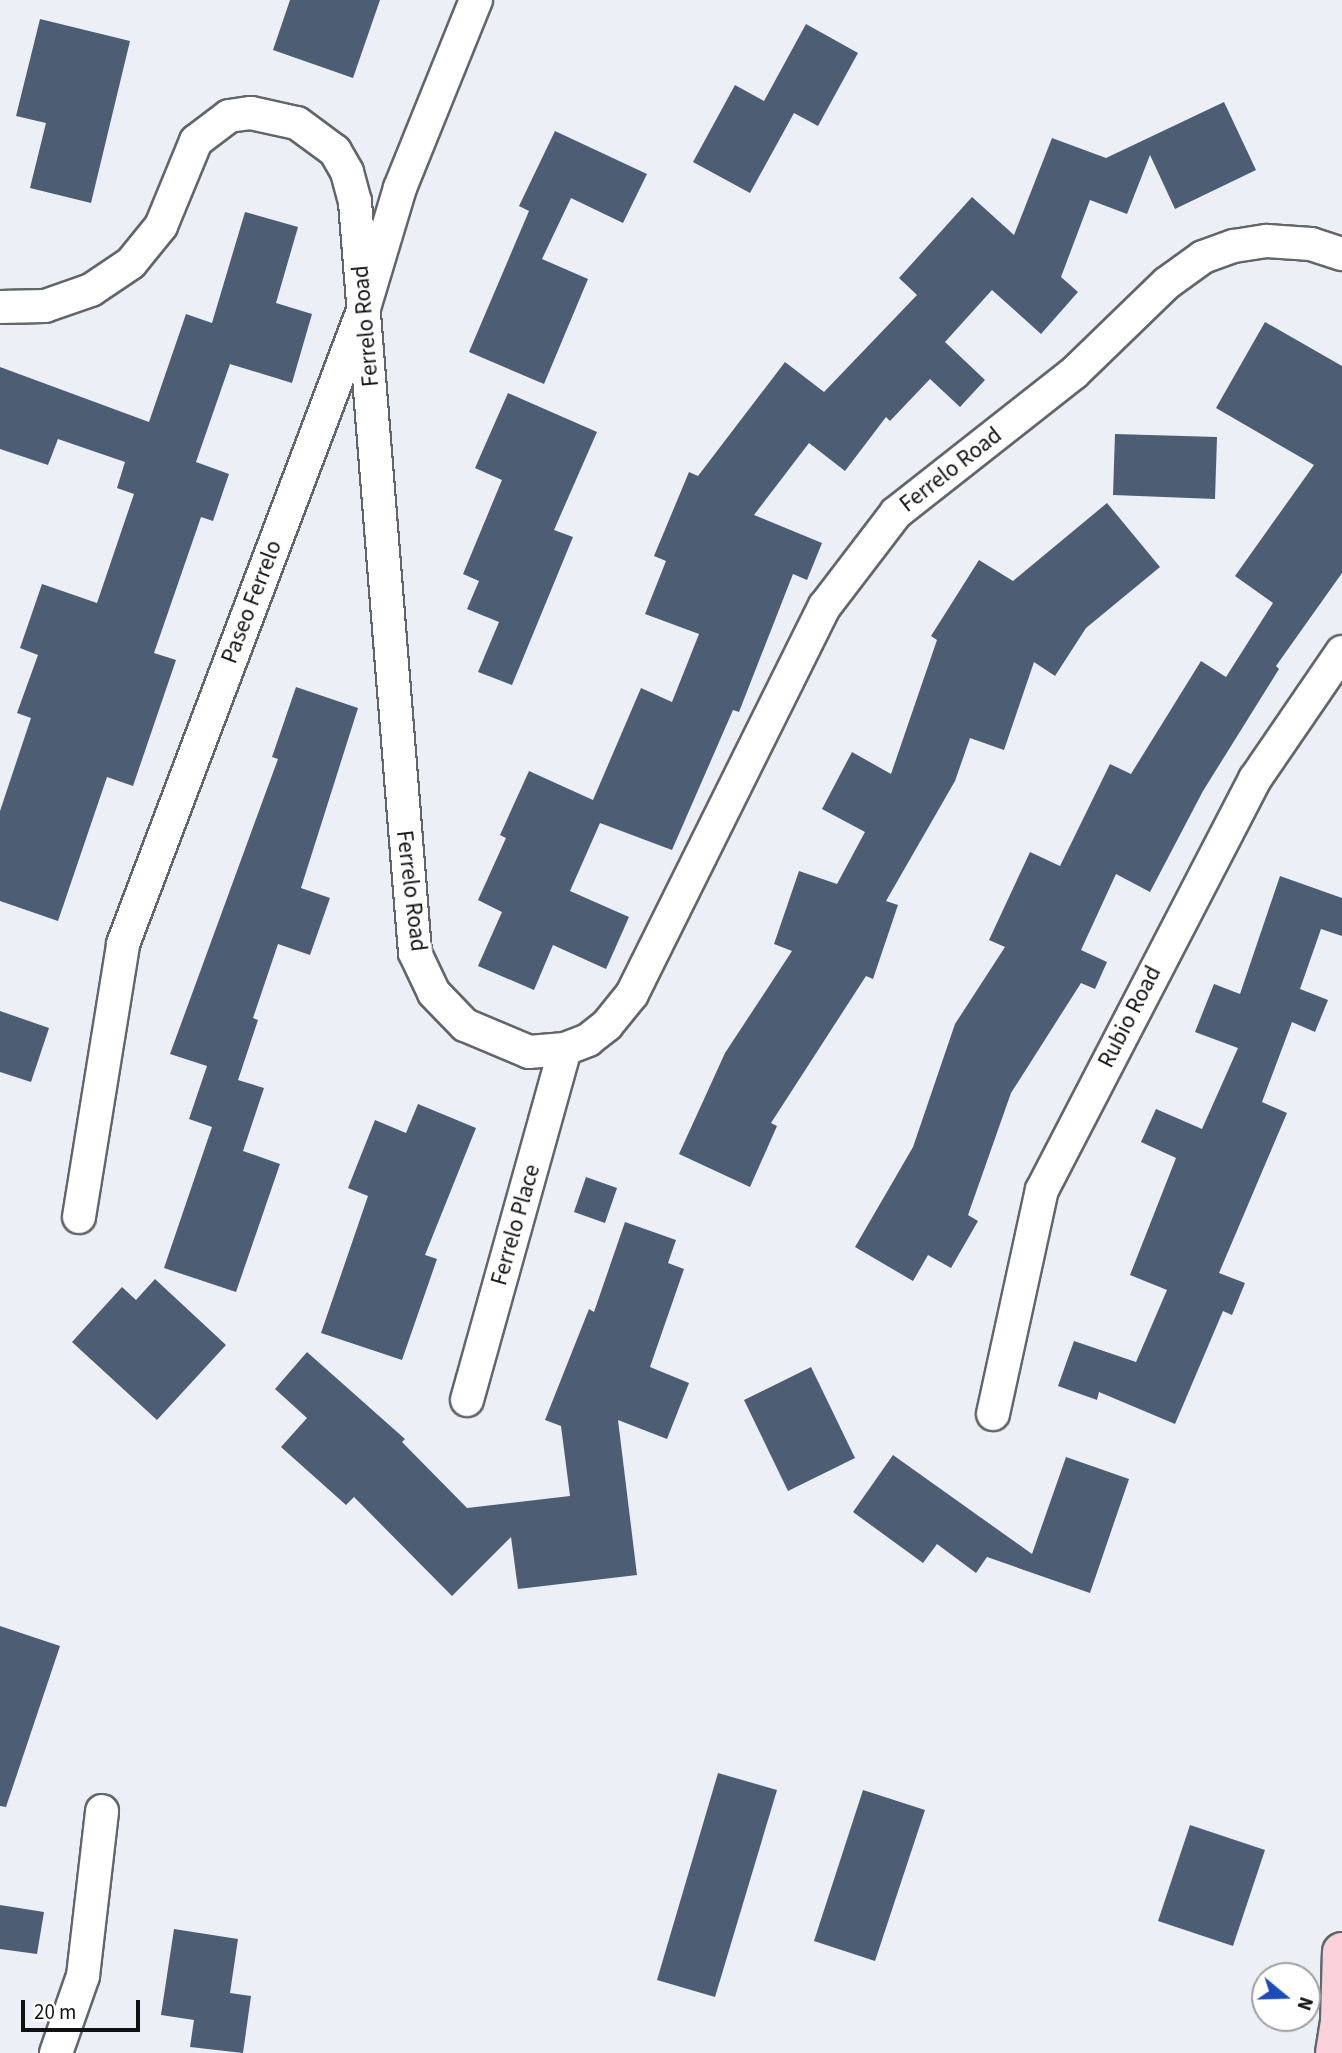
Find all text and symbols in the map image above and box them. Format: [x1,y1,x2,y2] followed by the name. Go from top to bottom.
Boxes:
[347,264,385,388] street label: Ferrelo Road
[894,422,1008,518] street label: Ferrelo Road
[216,537,288,667] street label: Paseo Ferrelo
[390,829,432,953] street label: Ferrelo Road
[1093,962,1167,1072] street label: Rubio Road
[486,1161,546,1289] street label: Ferrelo Place
[1251,1962,1321,2032] north arrow
[24,1986,144,2030] scale bar
[1290,1993,1319,2014] text: N
[34,1997,76,2027] text: 20 m

